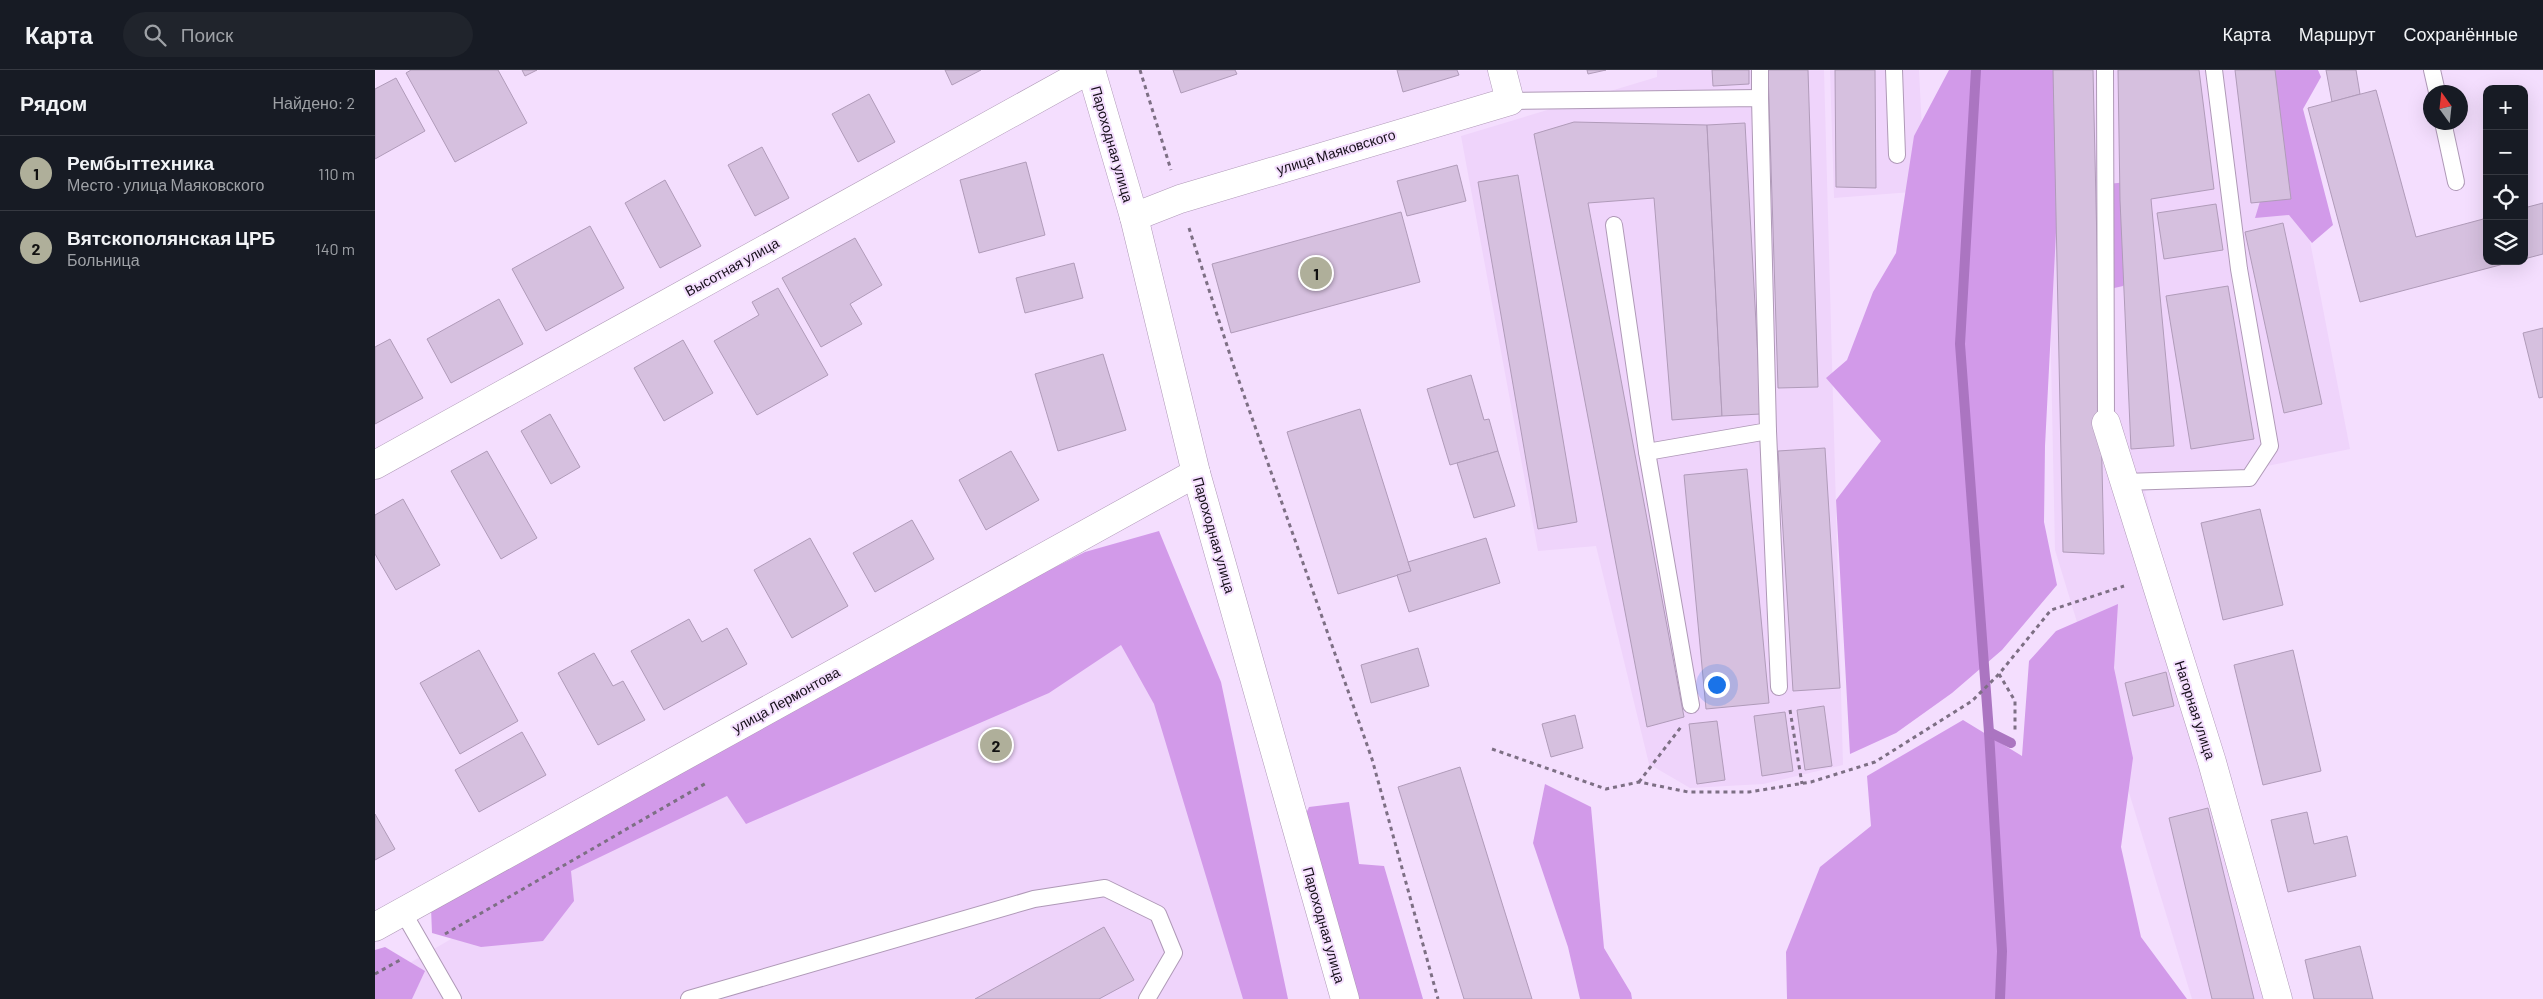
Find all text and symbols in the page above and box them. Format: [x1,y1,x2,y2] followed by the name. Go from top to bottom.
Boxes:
[123,12,473,57] search box
[25,20,93,49] text: Карта
[141,21,169,49] icon: search
[181,23,233,46] text: Поиск
[2223,23,2271,45] text: Карта
[2299,23,2375,45] text: Маршрут
[2403,23,2518,45] text: Сохранённые
[1088,84,1137,204] street label: Пароходная улица
[2423,85,2468,130] north arrow
[2483,85,2528,265] map controls
[2483,85,2528,130] button: +
[20,90,87,115] text: Рядом
[272,93,355,112] text: Найдено: 2
[1274,125,1398,178] street label: улица Маяковского
[2483,130,2528,175] button: −
[67,151,214,174] text: Рембыттехника
[33,164,39,183] text: 1
[318,164,355,183] text: 110 m
[67,175,264,194] text: Место · улица Маяковского
[2483,175,2528,220] button: locate
[2483,220,2528,265] button: layers
[67,226,275,249] text: Вятскополянская ЦРБ
[682,234,782,299] street label: Высотная улица
[32,239,40,258] text: 2
[315,239,355,258] text: 140 m
[67,250,140,269] text: Больница
[1300,254,1332,292] pin: 1
[1190,475,1239,595] street label: Пароходная улица
[2172,658,2219,761] street label: Нагорная улица
[729,663,843,736] street label: улица Лермонтова
[1704,672,1730,698] your location
[980,726,1012,764] pin: 2
[1300,865,1349,985] street label: Пароходная улица

